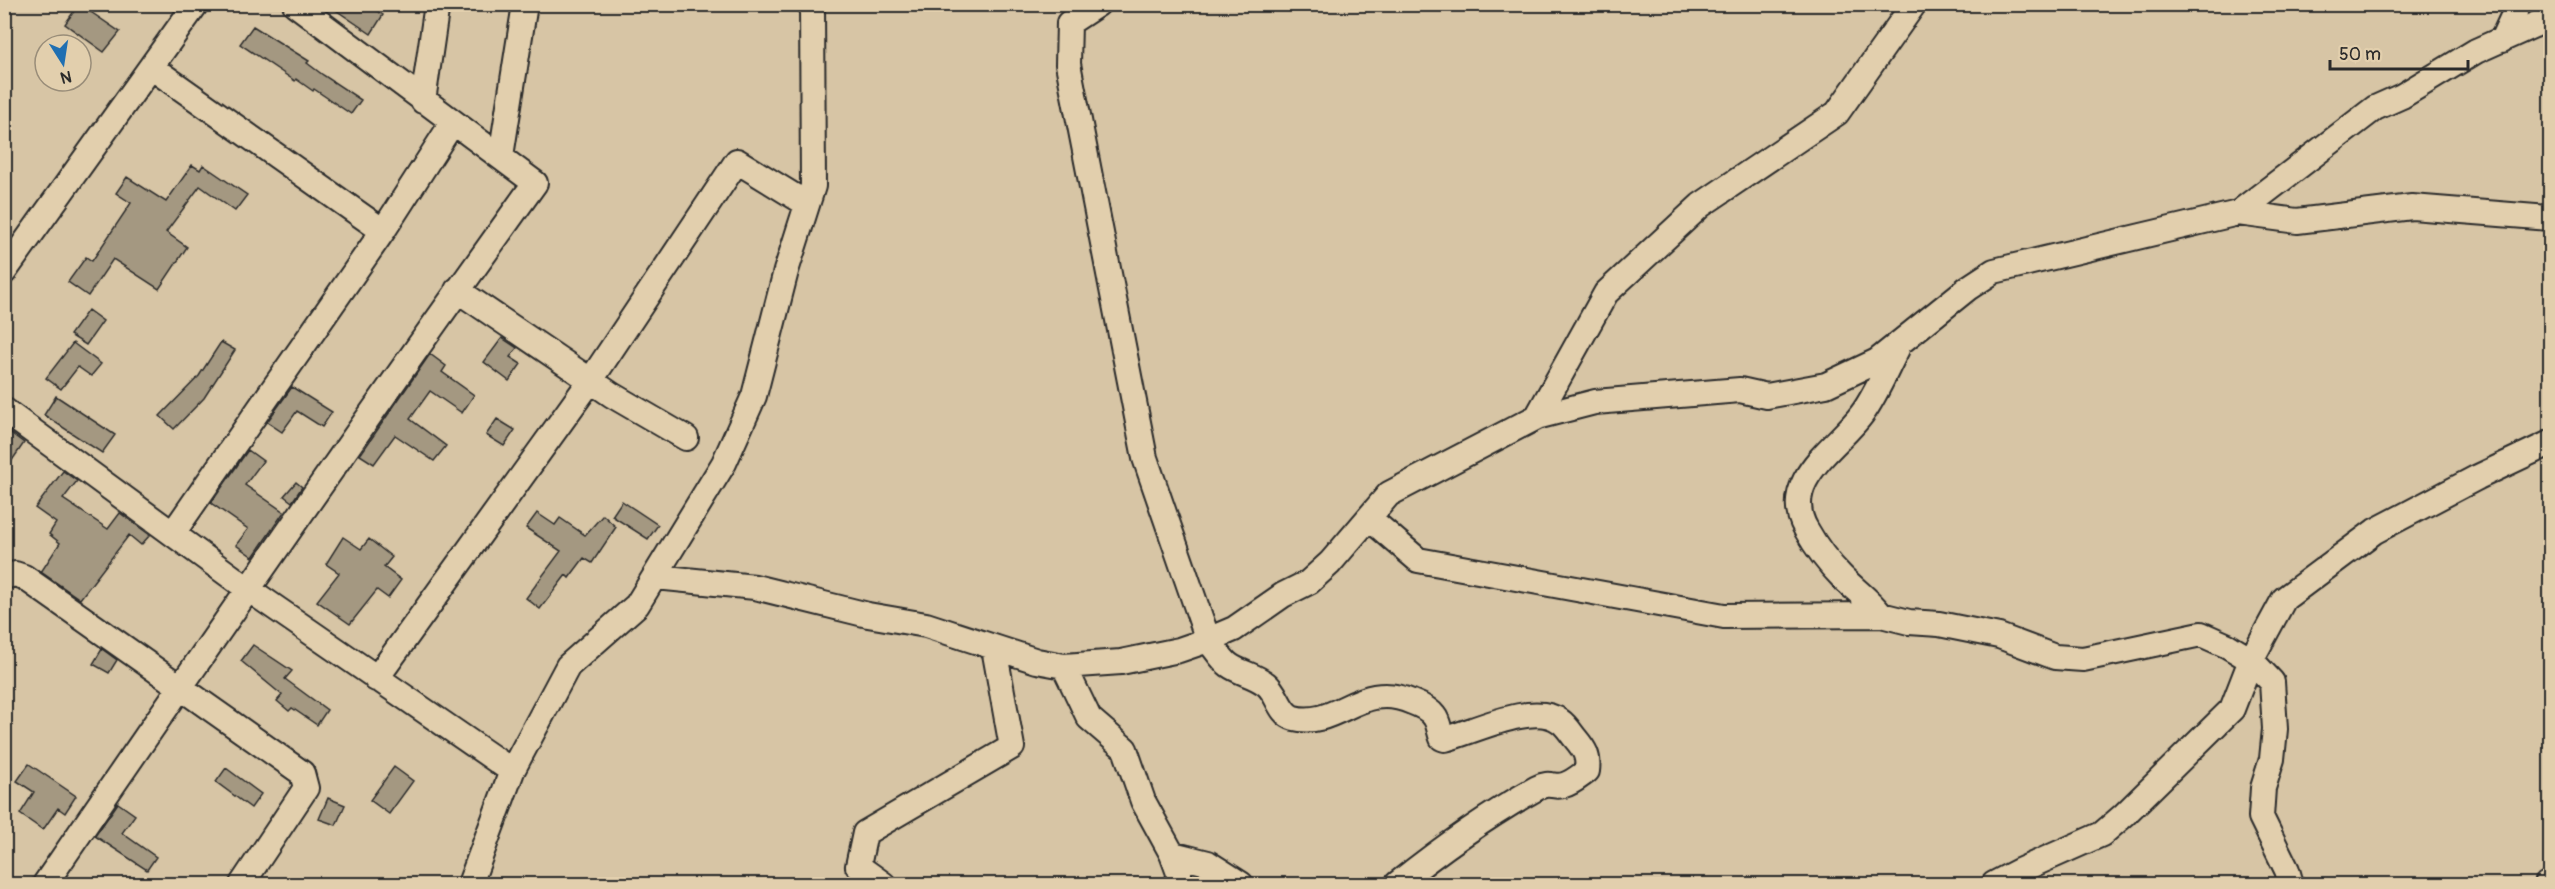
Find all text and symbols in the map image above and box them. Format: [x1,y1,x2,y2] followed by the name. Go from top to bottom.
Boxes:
[33,33,93,93] north arrow
[2330,33,2468,71] scale bar
[2339,43,2381,66] text: 50 m
[58,66,73,88] text: N

